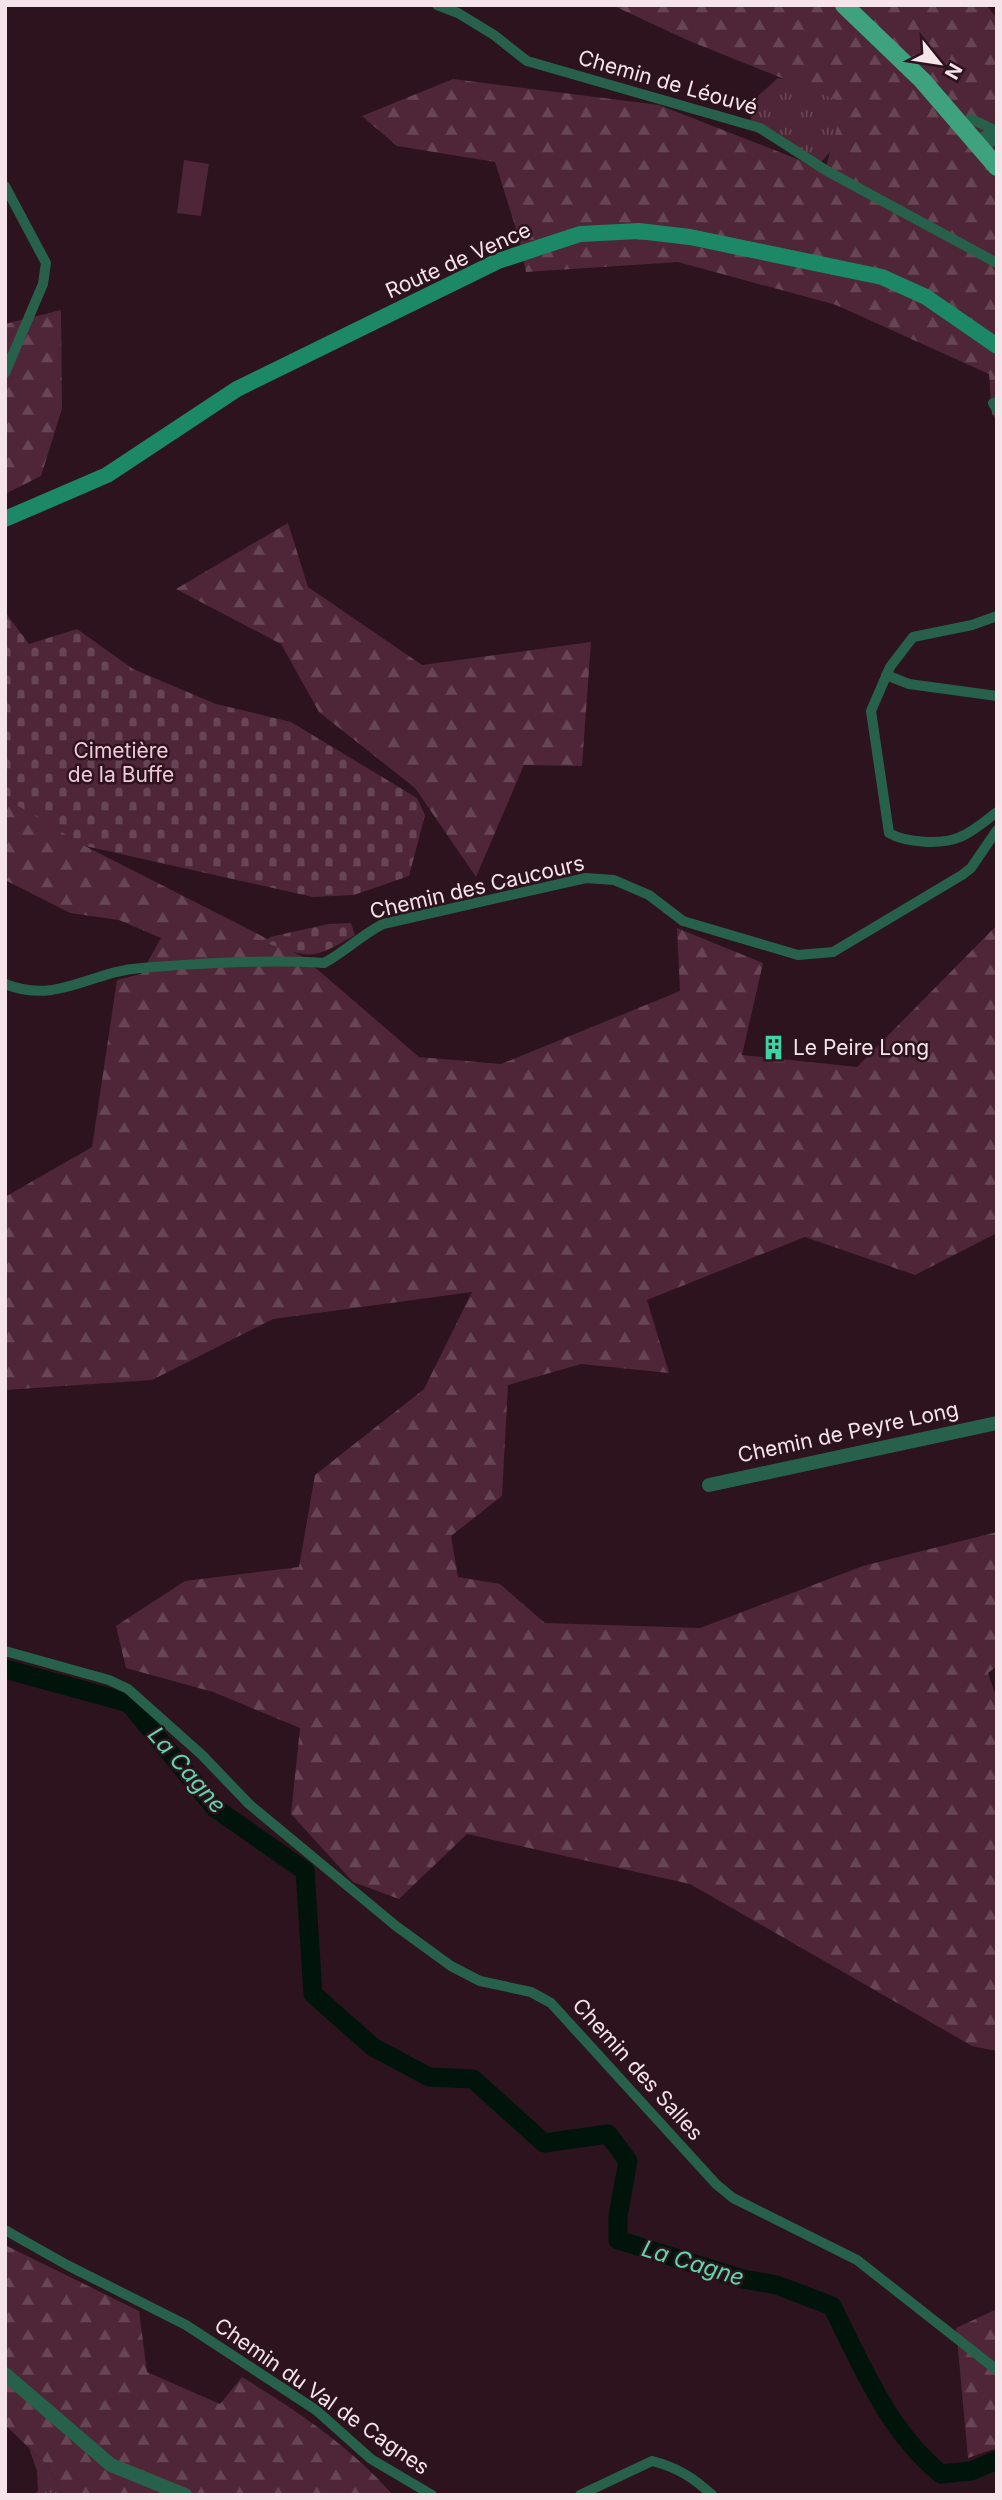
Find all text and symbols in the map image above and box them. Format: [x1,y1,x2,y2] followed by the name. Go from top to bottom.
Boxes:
[904,28,974,98] north arrow
[575,44,761,120] street label: Chemin de Léouvé
[940,59,967,83] text: N
[381,217,535,303] street label: Route de Vence
[68,738,174,787] park label: Cimetière de la Buffe
[367,850,587,924] street label: Chemin des Caucours
[759,1033,787,1061] building icon: Le Peire Long
[793,1035,929,1060] place label: Le Peire Long
[735,1396,961,1468] street label: Chemin de Peyre Long
[142,1721,232,1819] water label: La Cagne
[568,1993,708,2145] street label: Chemin des Salles
[638,2234,748,2292] water label: La Cagne
[210,2312,434,2480] street label: Chemin du Val de Cagnes

